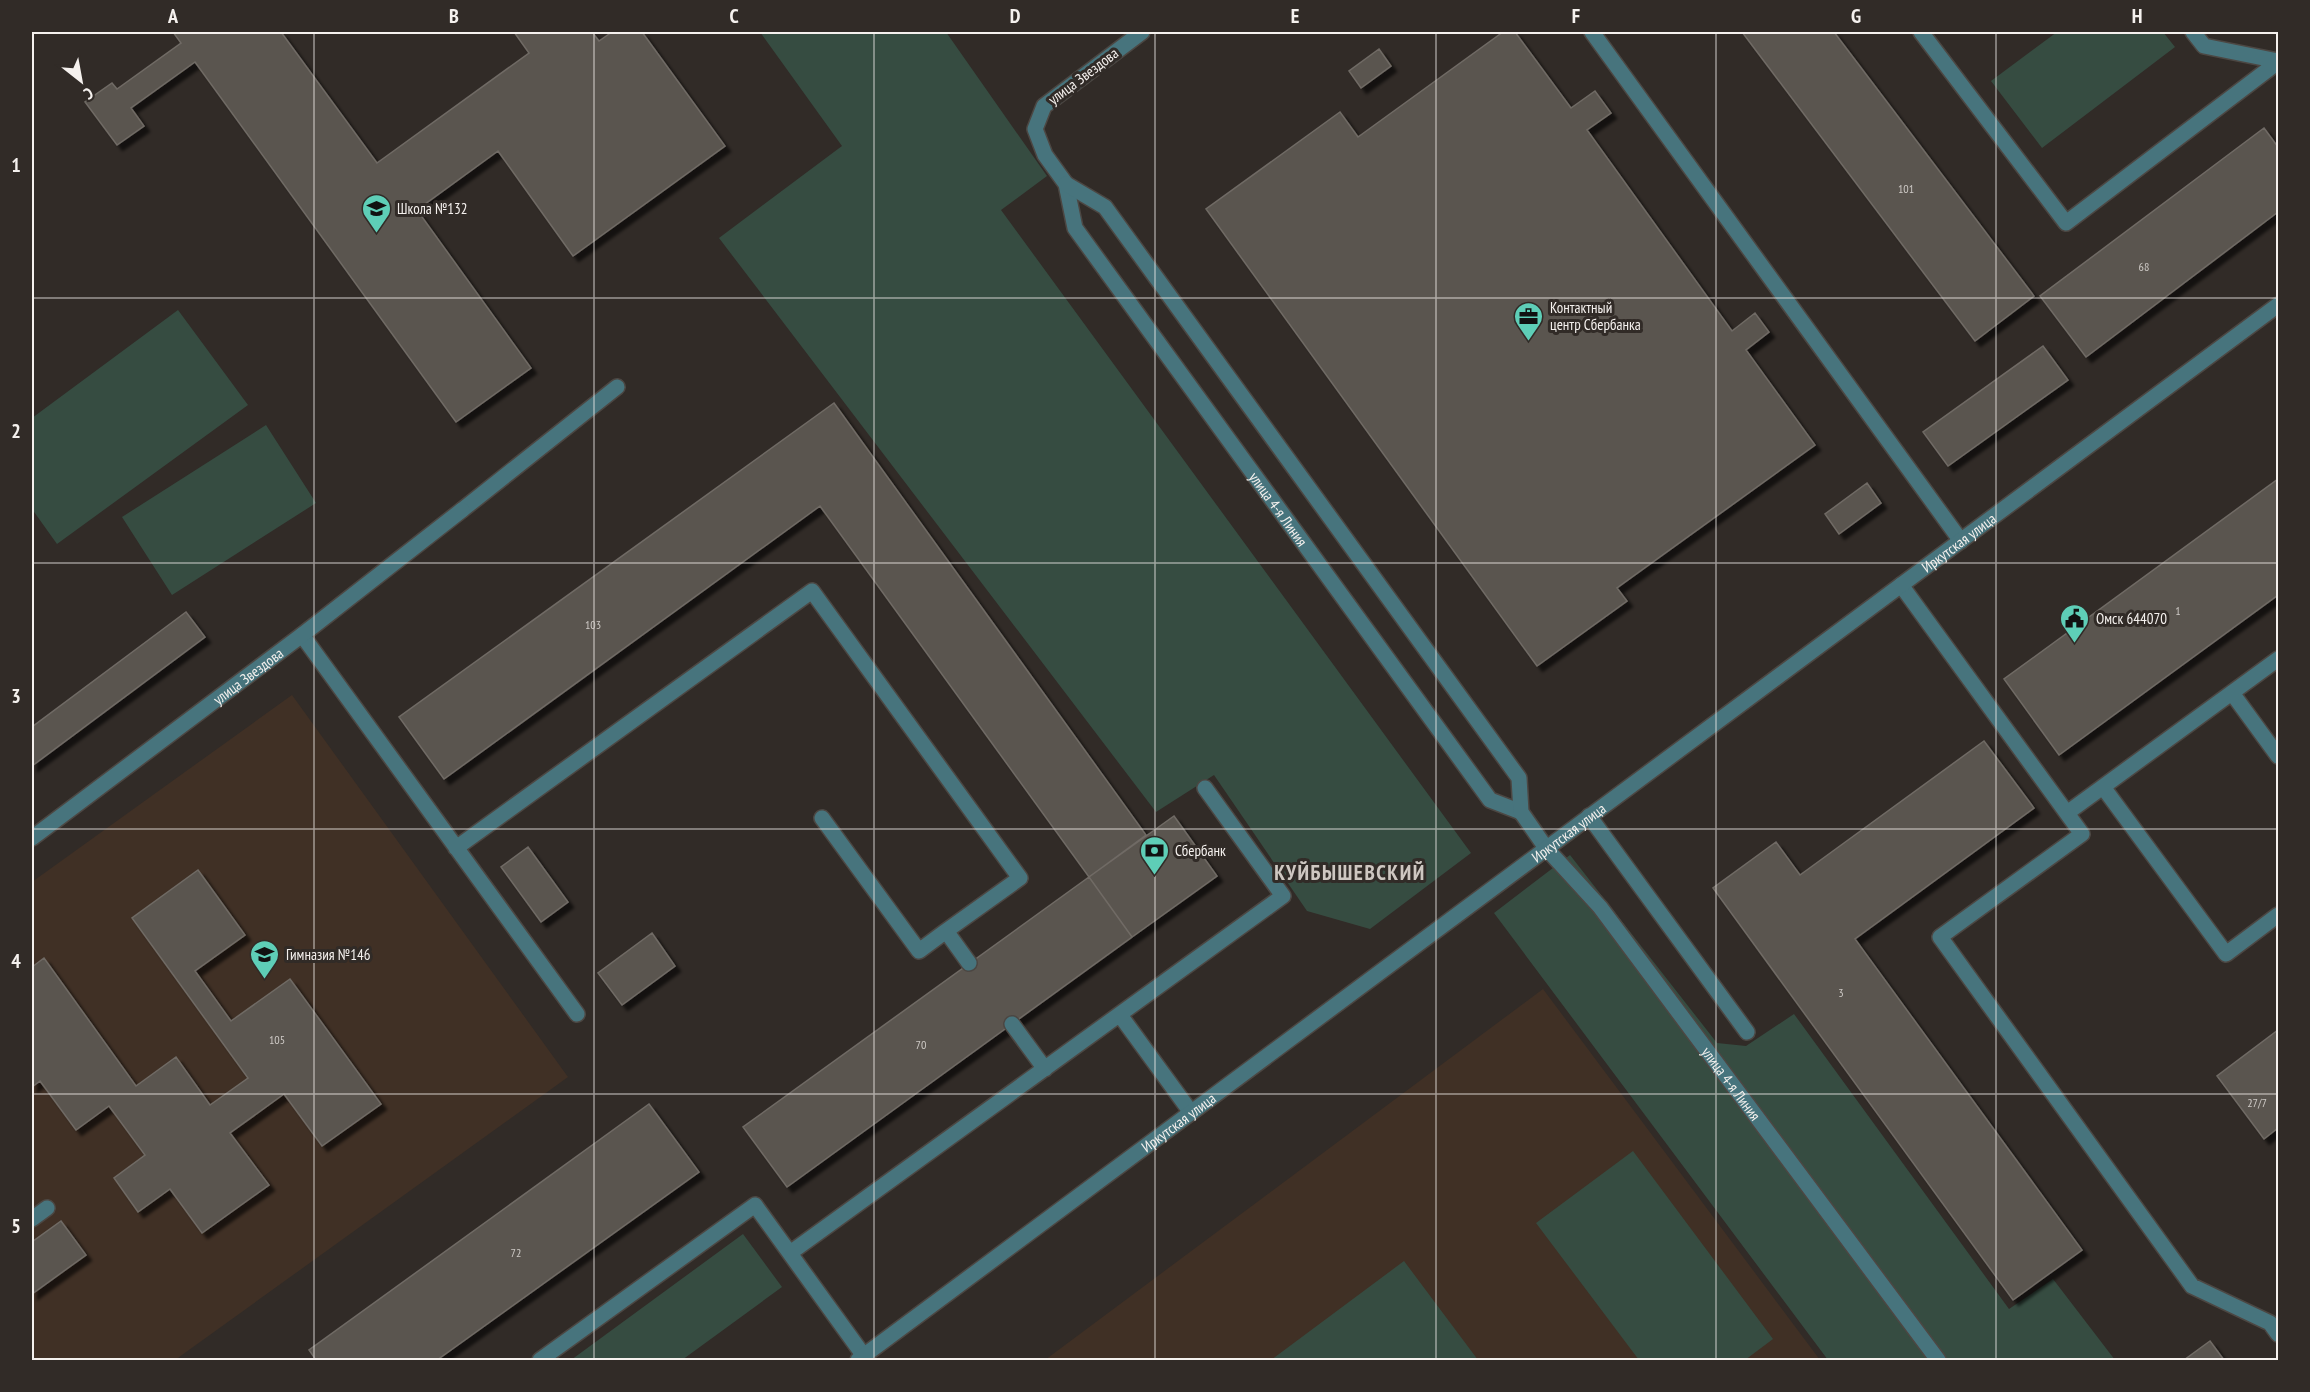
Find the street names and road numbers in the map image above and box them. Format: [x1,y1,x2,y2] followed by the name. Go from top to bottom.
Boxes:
[1044,43,1122,109] street label: улица Звездова
[1245,468,1312,550] street label: улица 4-я Линия
[1918,509,1999,576] street label: Иркутская улица
[209,643,287,708] street label: улица Звездова
[1527,798,1609,866] street label: Иркутская улица
[1698,1043,1765,1124] street label: улица 4-я Линия
[1137,1088,1219,1156] street label: Иркутская улица

